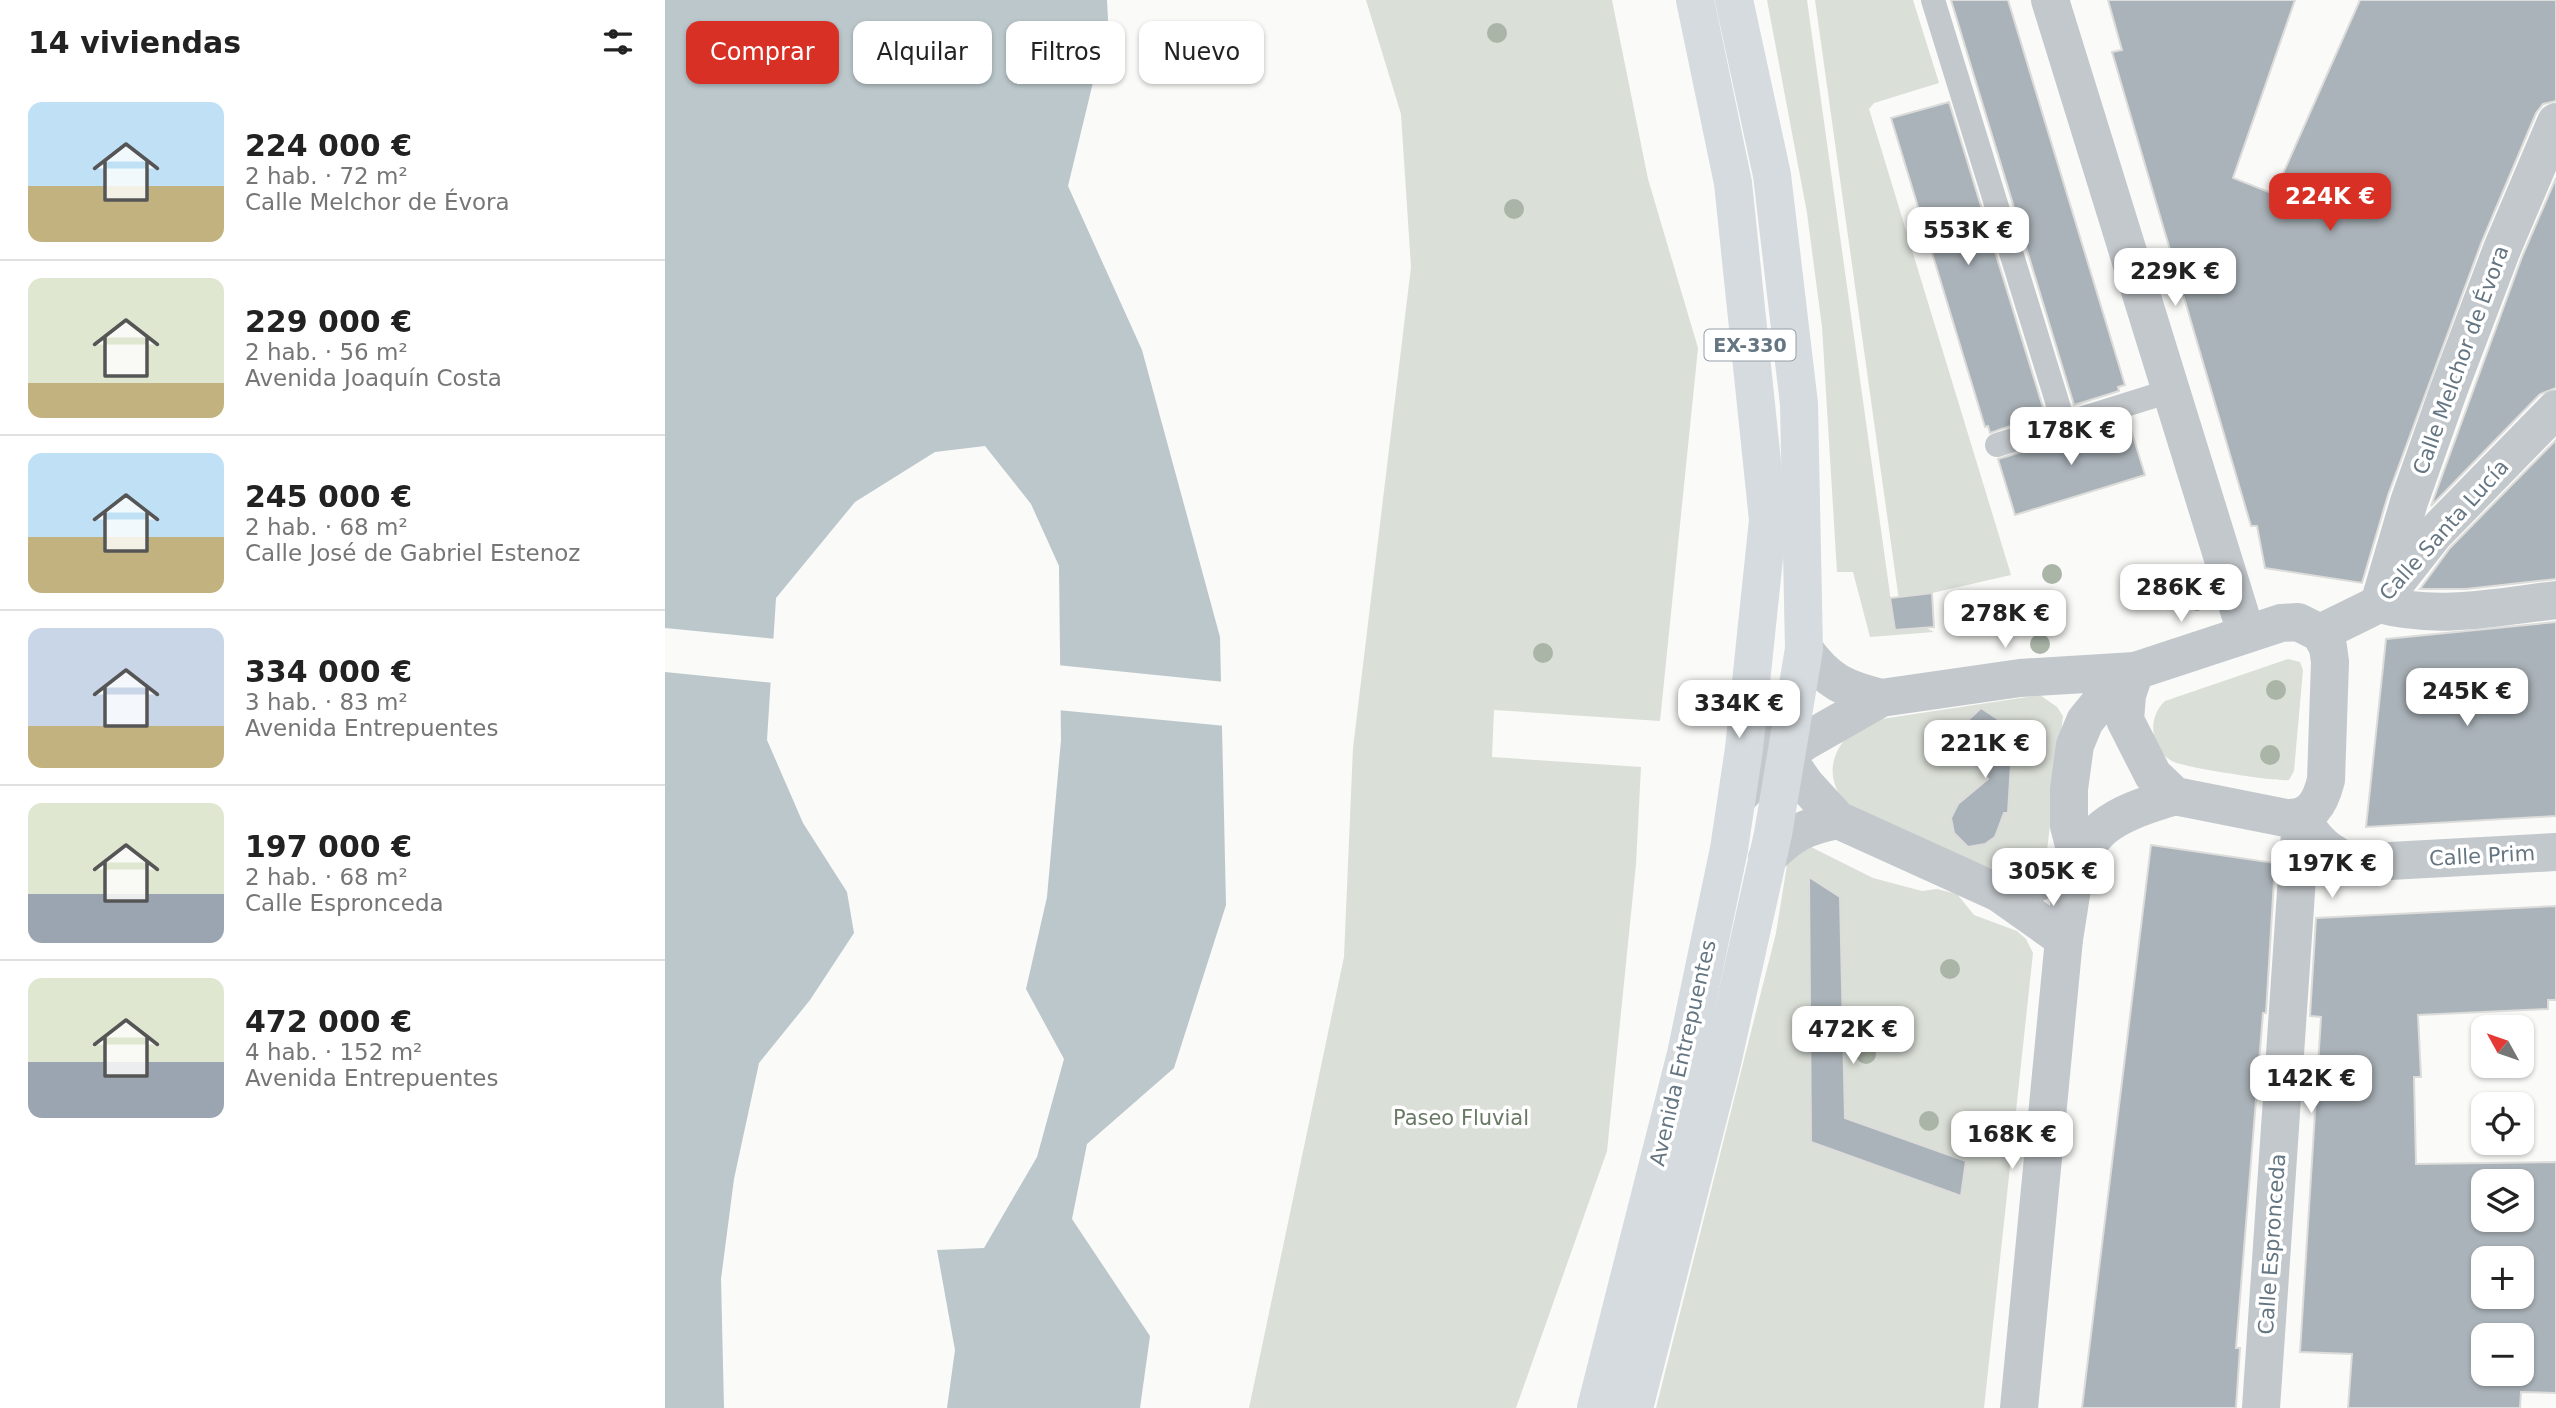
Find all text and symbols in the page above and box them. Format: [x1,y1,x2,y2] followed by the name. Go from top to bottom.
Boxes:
[686,21,839,84] chip: Comprar
[853,21,992,84] chip: Alquilar
[1006,21,1125,84] chip: Filtros
[1139,21,1264,84] chip: Nuevo
[599,23,637,61] icon: filters
[28,25,241,60] text: 14 viviendas
[245,128,412,163] text: 224 000 €
[84,130,168,214] icon: home
[245,163,408,189] text: 2 hab. · 72 m²
[2273,174,2387,233] pin: 224K €
[2285,183,2375,209] text: 224K €
[245,189,510,215] text: Calle Melchor de Évora
[1911,208,2025,267] pin: 553K €
[1923,217,2013,243] text: 553K €
[2407,242,2514,478] street label: Calle Melchor de Évora
[2118,248,2232,308] pin: 229K €
[2130,258,2220,284] text: 229K €
[245,304,412,339] text: 229 000 €
[84,306,168,390] icon: home
[1705,330,1795,360] road number: EX-330
[245,339,408,365] text: 2 hab. · 56 m²
[245,365,502,391] text: Avenida Joaquín Costa
[2014,407,2128,467] pin: 178K €
[2026,417,2116,443] text: 178K €
[2375,455,2513,605] street label: Calle Santa Lucía
[245,479,412,514] text: 245 000 €
[84,481,168,565] icon: home
[245,514,408,540] text: 2 hab. · 68 m²
[245,540,580,566] text: Calle José de Gabriel Estenoz
[2124,564,2238,624] pin: 286K €
[2136,574,2226,600] text: 286K €
[1948,590,2062,650] pin: 278K €
[1960,600,2050,626] text: 278K €
[245,654,412,689] text: 334 000 €
[84,656,168,740] icon: home
[2410,668,2524,728] pin: 245K €
[2422,678,2512,704] text: 245K €
[1682,680,1796,740] pin: 334K €
[245,689,408,715] text: 3 hab. · 83 m²
[1694,690,1784,716] text: 334K €
[245,715,498,741] text: Avenida Entrepuentes
[1928,720,2042,780] pin: 221K €
[1940,730,2030,756] text: 221K €
[245,829,412,864] text: 197 000 €
[84,831,168,915] icon: home
[2275,841,2389,900] pin: 197K €
[2428,841,2536,871] street label: Calle Prim
[1996,848,2110,908] pin: 305K €
[2287,850,2377,876] text: 197K €
[2008,858,2098,884] text: 305K €
[245,864,408,890] text: 2 hab. · 68 m²
[245,890,444,916] text: Calle Espronceda
[1645,938,1721,1168] street label: Avenida Entrepuentes
[245,1004,412,1039] text: 472 000 €
[84,1006,168,1090] icon: home
[1796,1006,1910,1066] pin: 472K €
[2471,1015,2534,1078] north arrow
[2471,1015,2534,1386] map controls
[1808,1016,1898,1042] text: 472K €
[245,1039,422,1065] text: 4 hab. · 152 m²
[2254,1056,2368,1115] pin: 142K €
[245,1065,498,1091] text: Avenida Entrepuentes
[2266,1065,2356,1091] text: 142K €
[2471,1092,2534,1155] button: locate
[1393,1106,1529,1130] park label: Paseo Fluvial
[1955,1112,2069,1171] pin: 168K €
[1967,1121,2057,1147] text: 168K €
[2254,1153,2290,1335] street label: Calle Espronceda
[2471,1169,2534,1232] button: layers
[2471,1246,2534,1309] button: +
[2471,1323,2534,1386] button: −

